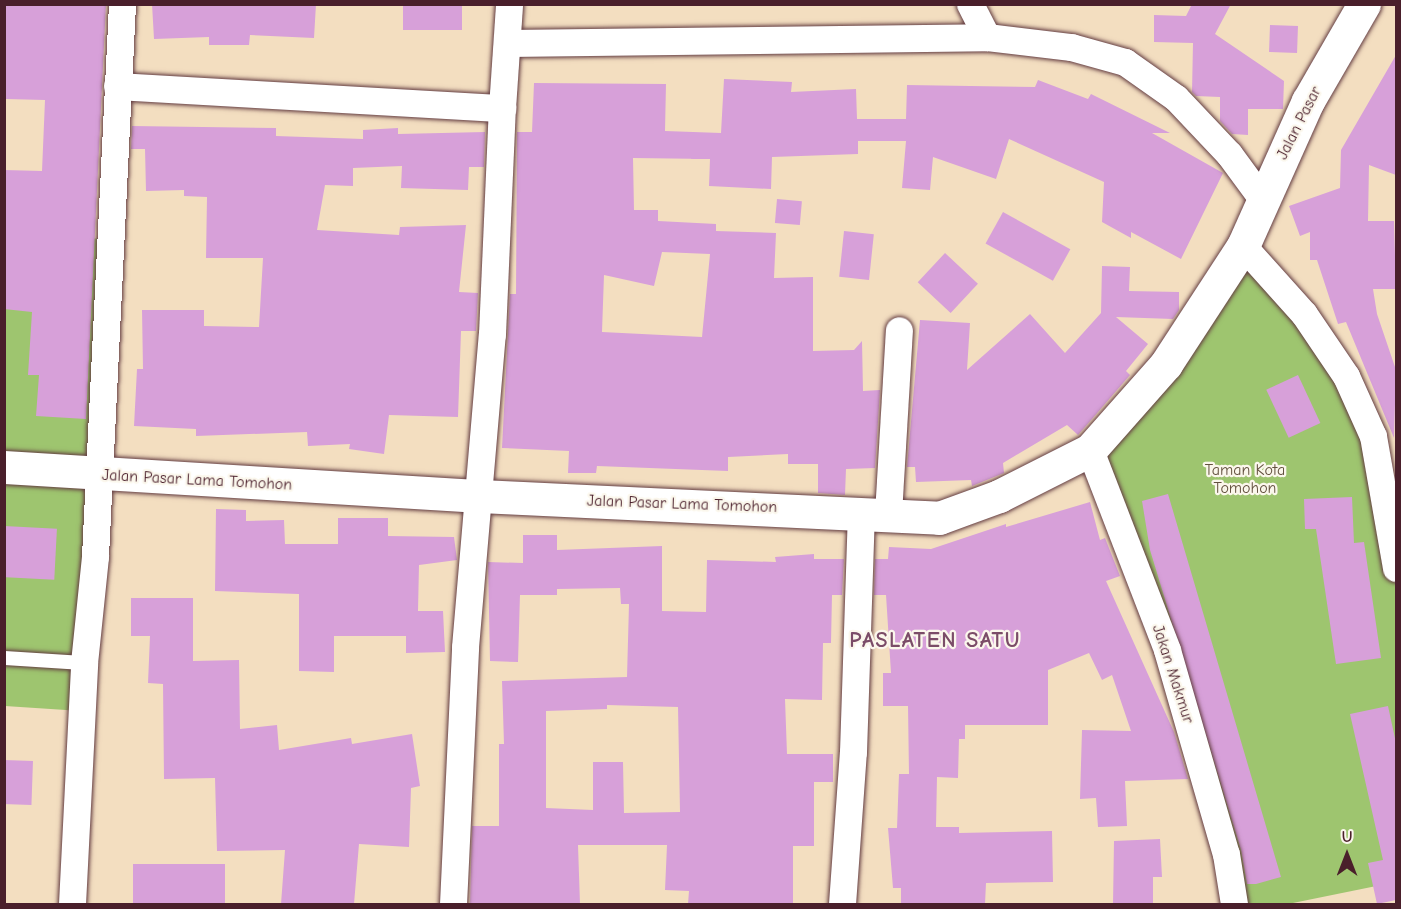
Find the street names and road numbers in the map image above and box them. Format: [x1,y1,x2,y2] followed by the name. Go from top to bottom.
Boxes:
[1272,83,1326,163] street label: Jalan Pasar
[101,465,293,495] street label: Jalan Pasar Lama Tomohon
[587,491,777,517] street label: Jalan Pasar Lama Tomohon
[1148,622,1198,726] street label: Jakan Makmur

